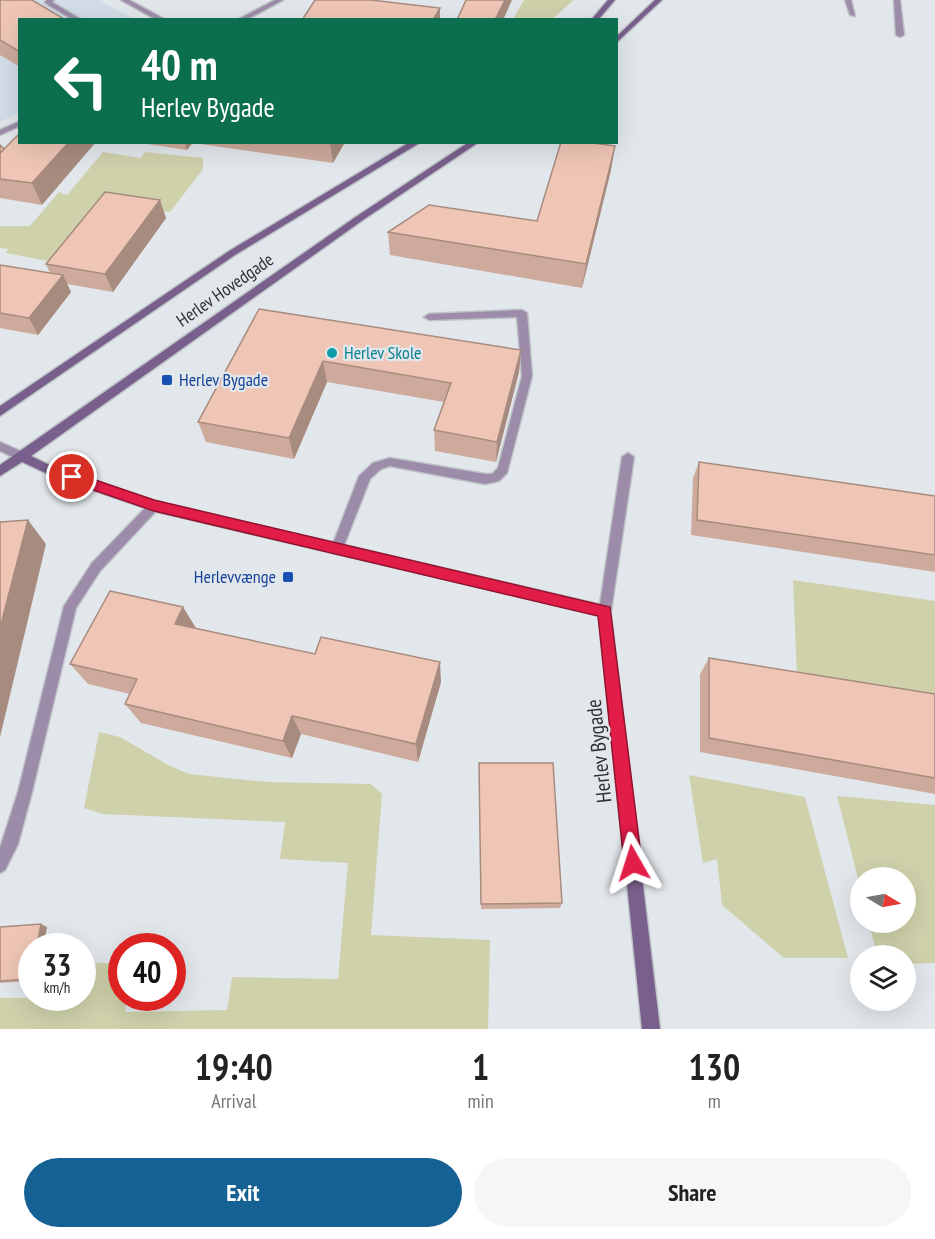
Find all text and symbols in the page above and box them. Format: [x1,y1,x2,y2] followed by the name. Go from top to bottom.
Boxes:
[141,37,218,92] text: 40 m
[42,42,120,120] icon: left
[141,90,275,124] text: Herlev Bygade
[172,248,278,331] street label: Herlev Hovedgade
[344,341,422,364] place label: Herlev Skole
[325,346,339,360] marker: Herlev Skole
[179,368,268,391] place label: Herlev Bygade
[160,373,174,387] marker: Herlev Bygade
[46,451,97,502] pin
[55,460,88,493] icon: arrive
[194,565,276,588] place label: Herlevvænge
[281,570,295,584] marker: Herlevvænge
[580,698,617,804] street label: Herlev Bygade
[601,831,665,895] position arrow
[850,867,916,933] north arrow
[850,867,916,1011] map controls
[108,933,186,1011] speed limit sign: 40
[43,945,71,984] text: 33
[850,945,916,1011] button: layers
[44,978,70,997] text: km/h
[195,1043,273,1090] text: 19:40
[472,1043,489,1090] text: 1
[689,1043,740,1090] text: 130
[211,1088,256,1114] text: Arrival
[468,1088,494,1114] text: min
[708,1088,721,1114] text: m
[24,1158,462,1227] button: Exit
[474,1158,911,1227] button: Share

